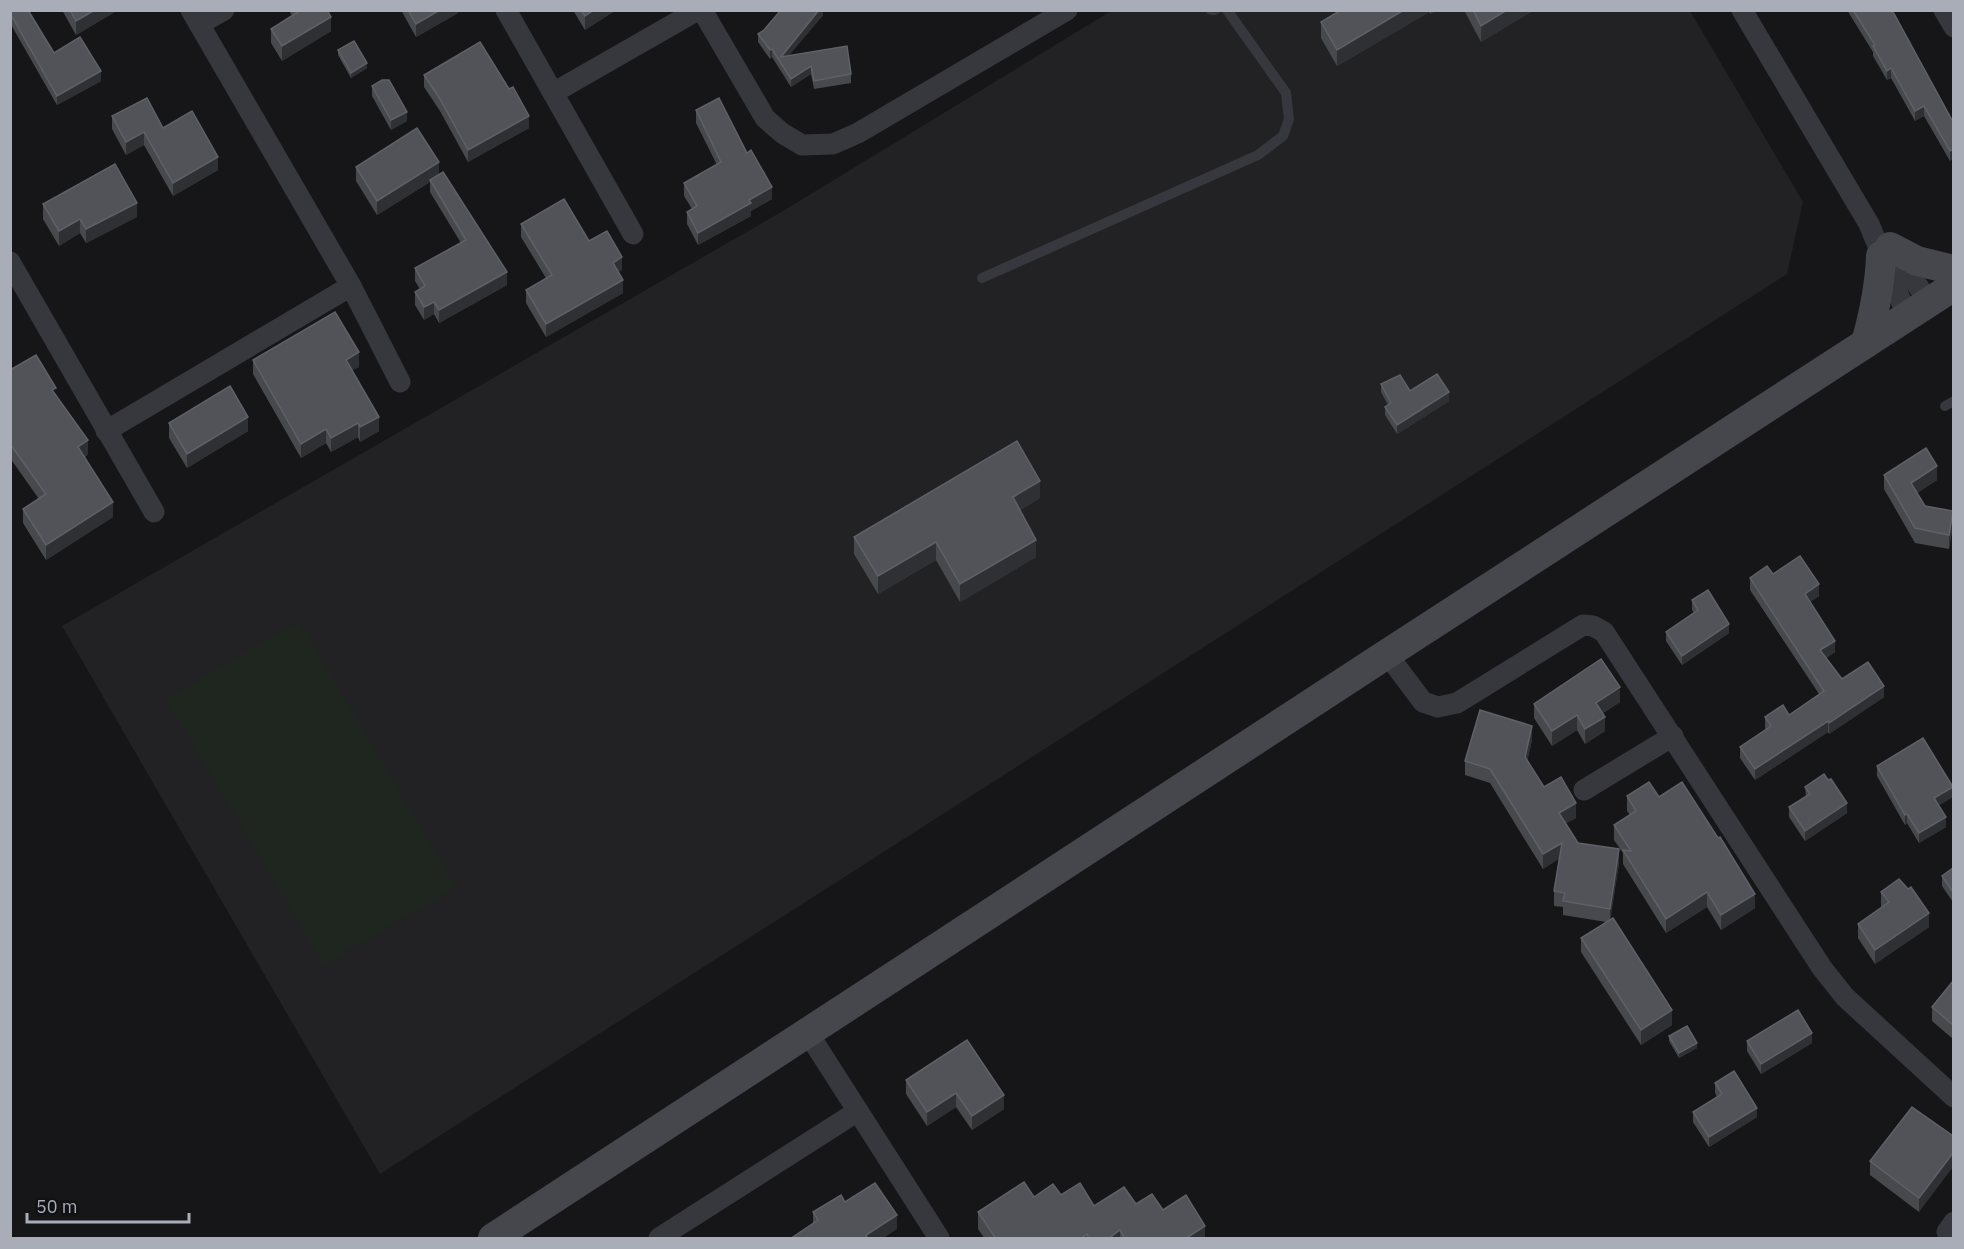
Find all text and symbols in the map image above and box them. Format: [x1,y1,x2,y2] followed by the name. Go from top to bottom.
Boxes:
[27,1186,189,1224] scale bar
[36,1195,78,1218] text: 50 m

